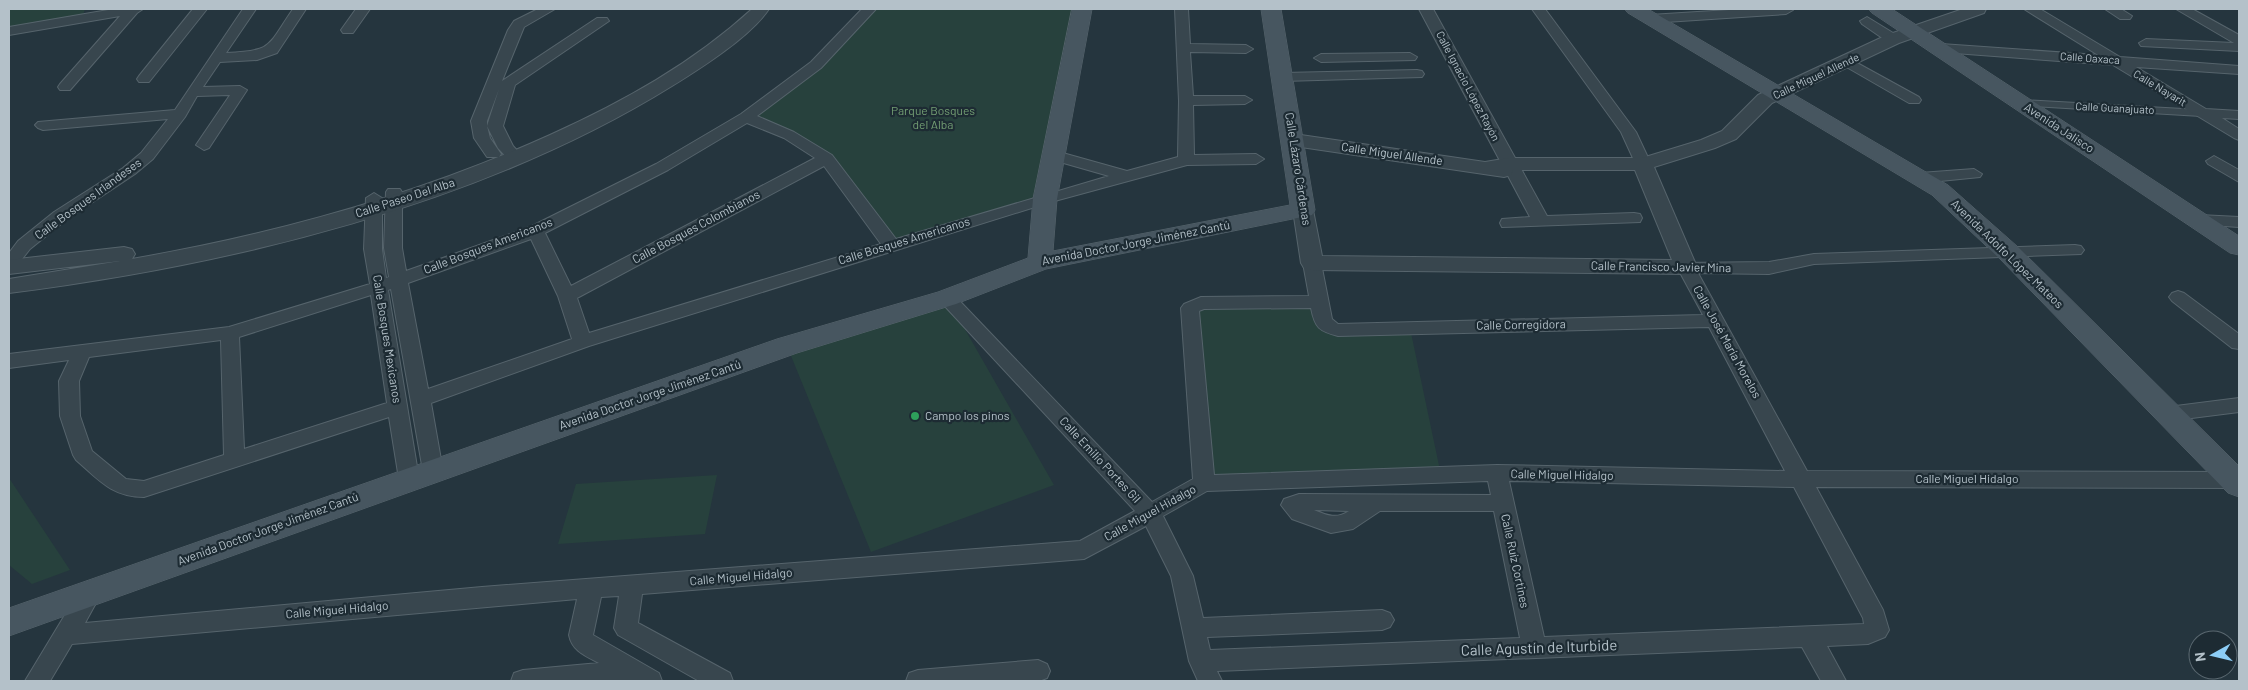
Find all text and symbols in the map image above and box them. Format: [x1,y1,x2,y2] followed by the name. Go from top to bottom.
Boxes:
[1434,29,1503,143] street label: Calle Ignacio López Rayón
[2060,49,2120,66] street label: Calle Oaxaca
[1771,50,1861,101] street label: Calle Miguel Allende
[2131,67,2189,109] street label: Calle Nayarit
[2022,99,2097,155] street label: Avenida Jalisco
[2075,99,2155,116] street label: Calle Guanajuato
[891,103,975,131] park label: Parque Bosques del Alba
[1283,111,1315,227] street label: Calle Lázaro Cárdenas
[1341,139,1444,167] street label: Calle Miguel Allende
[31,155,144,242] street label: Calle Bosques Irlandeses
[353,174,456,220] street label: Calle Paseo Del Alba
[629,186,762,266] street label: Calle Bosques Colombianos
[1949,196,2067,311] street label: Avenida Adolfo López Mateos
[836,213,971,267] street label: Calle Bosques Americanos
[421,214,554,276] street label: Calle Bosques Americanos
[1041,217,1231,267] street label: Avenida Doctor Jorge Jiménez Cantú
[1591,258,1731,274] street label: Calle Francisco Javier Mina
[371,274,405,404] street label: Calle Bosques Mexicanos
[1691,283,1765,401] street label: Calle José María Morelos
[1476,316,1566,332] street label: Calle Corregidora
[557,356,742,432] street label: Avenida Doctor Jorge Jiménez Cantú
[925,408,1010,422] place label: Campo los pinos
[909,410,921,422] marker: Campo los pinos
[1057,413,1144,505] street label: Calle Emilio Portes Gil
[1510,466,1614,482] street label: Calle Miguel Hidalgo
[1915,471,2019,485] street label: Calle Miguel Hidalgo
[1101,481,1198,543] street label: Calle Miguel Hidalgo
[175,489,360,567] street label: Avenida Doctor Jorge Jiménez Cantú
[1499,512,1533,609] street label: Calle Ruíz Cortines
[689,565,793,587] street label: Calle Miguel Hidalgo
[285,598,389,620] street label: Calle Miguel Hidalgo
[2188,630,2238,680] north arrow
[1460,635,1618,659] street label: Calle Agustín de Iturbide
[2191,651,2209,663] text: N

